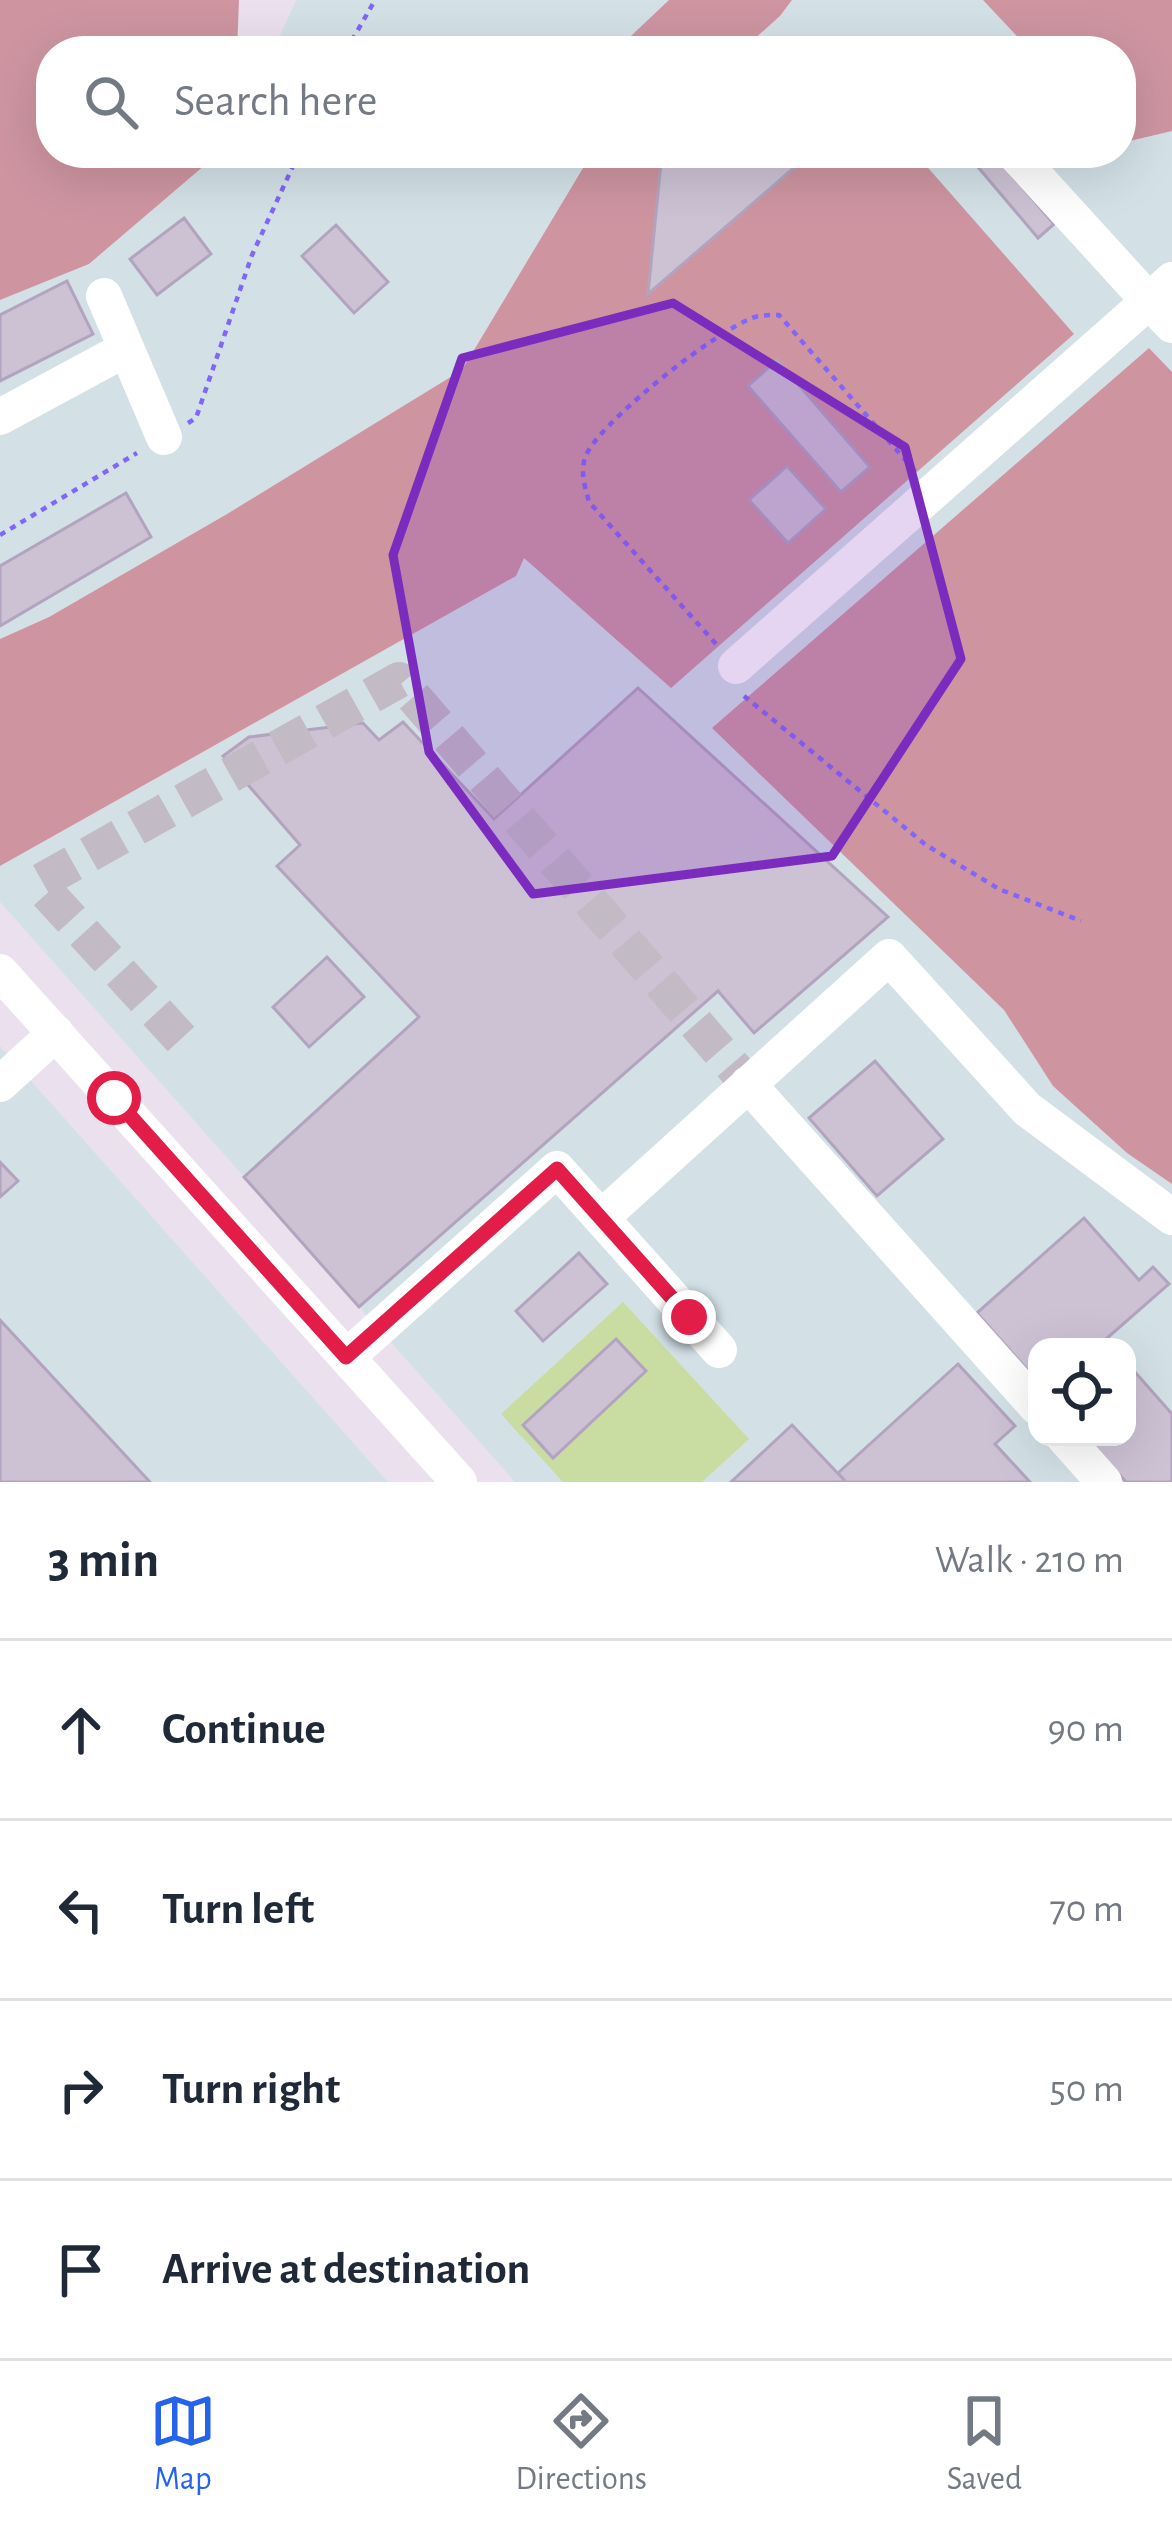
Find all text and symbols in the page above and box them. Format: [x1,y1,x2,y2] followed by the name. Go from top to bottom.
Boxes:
[36,36,1136,168] search box
[78,69,144,135] icon: search
[174,79,377,124] text: Search here
[87,1071,141,1125] route start
[662,1290,716,1344] route end
[1028,1338,1136,1446] map controls
[1028,1338,1136,1446] button: locate
[48,1535,159,1586] text: 3 min
[935,1541,1124,1580] text: Walk · 210 m
[48,1697,114,1763] icon: ahead
[162,1707,326,1752] text: Continue
[1047,1710,1124,1749] text: 90 m
[48,1877,114,1943] icon: left
[162,1887,314,1932] text: Turn left
[1050,1890,1124,1929] text: 70 m
[48,2057,114,2123] icon: right
[162,2067,340,2112] text: Turn right
[1049,2070,1124,2109] text: 50 m
[48,2237,114,2303] icon: arrive
[162,2247,530,2292] text: Arrive at destination
[150,2388,216,2500] tab: Map
[515,2388,647,2500] tab: Directions
[947,2388,1022,2500] tab: Saved

